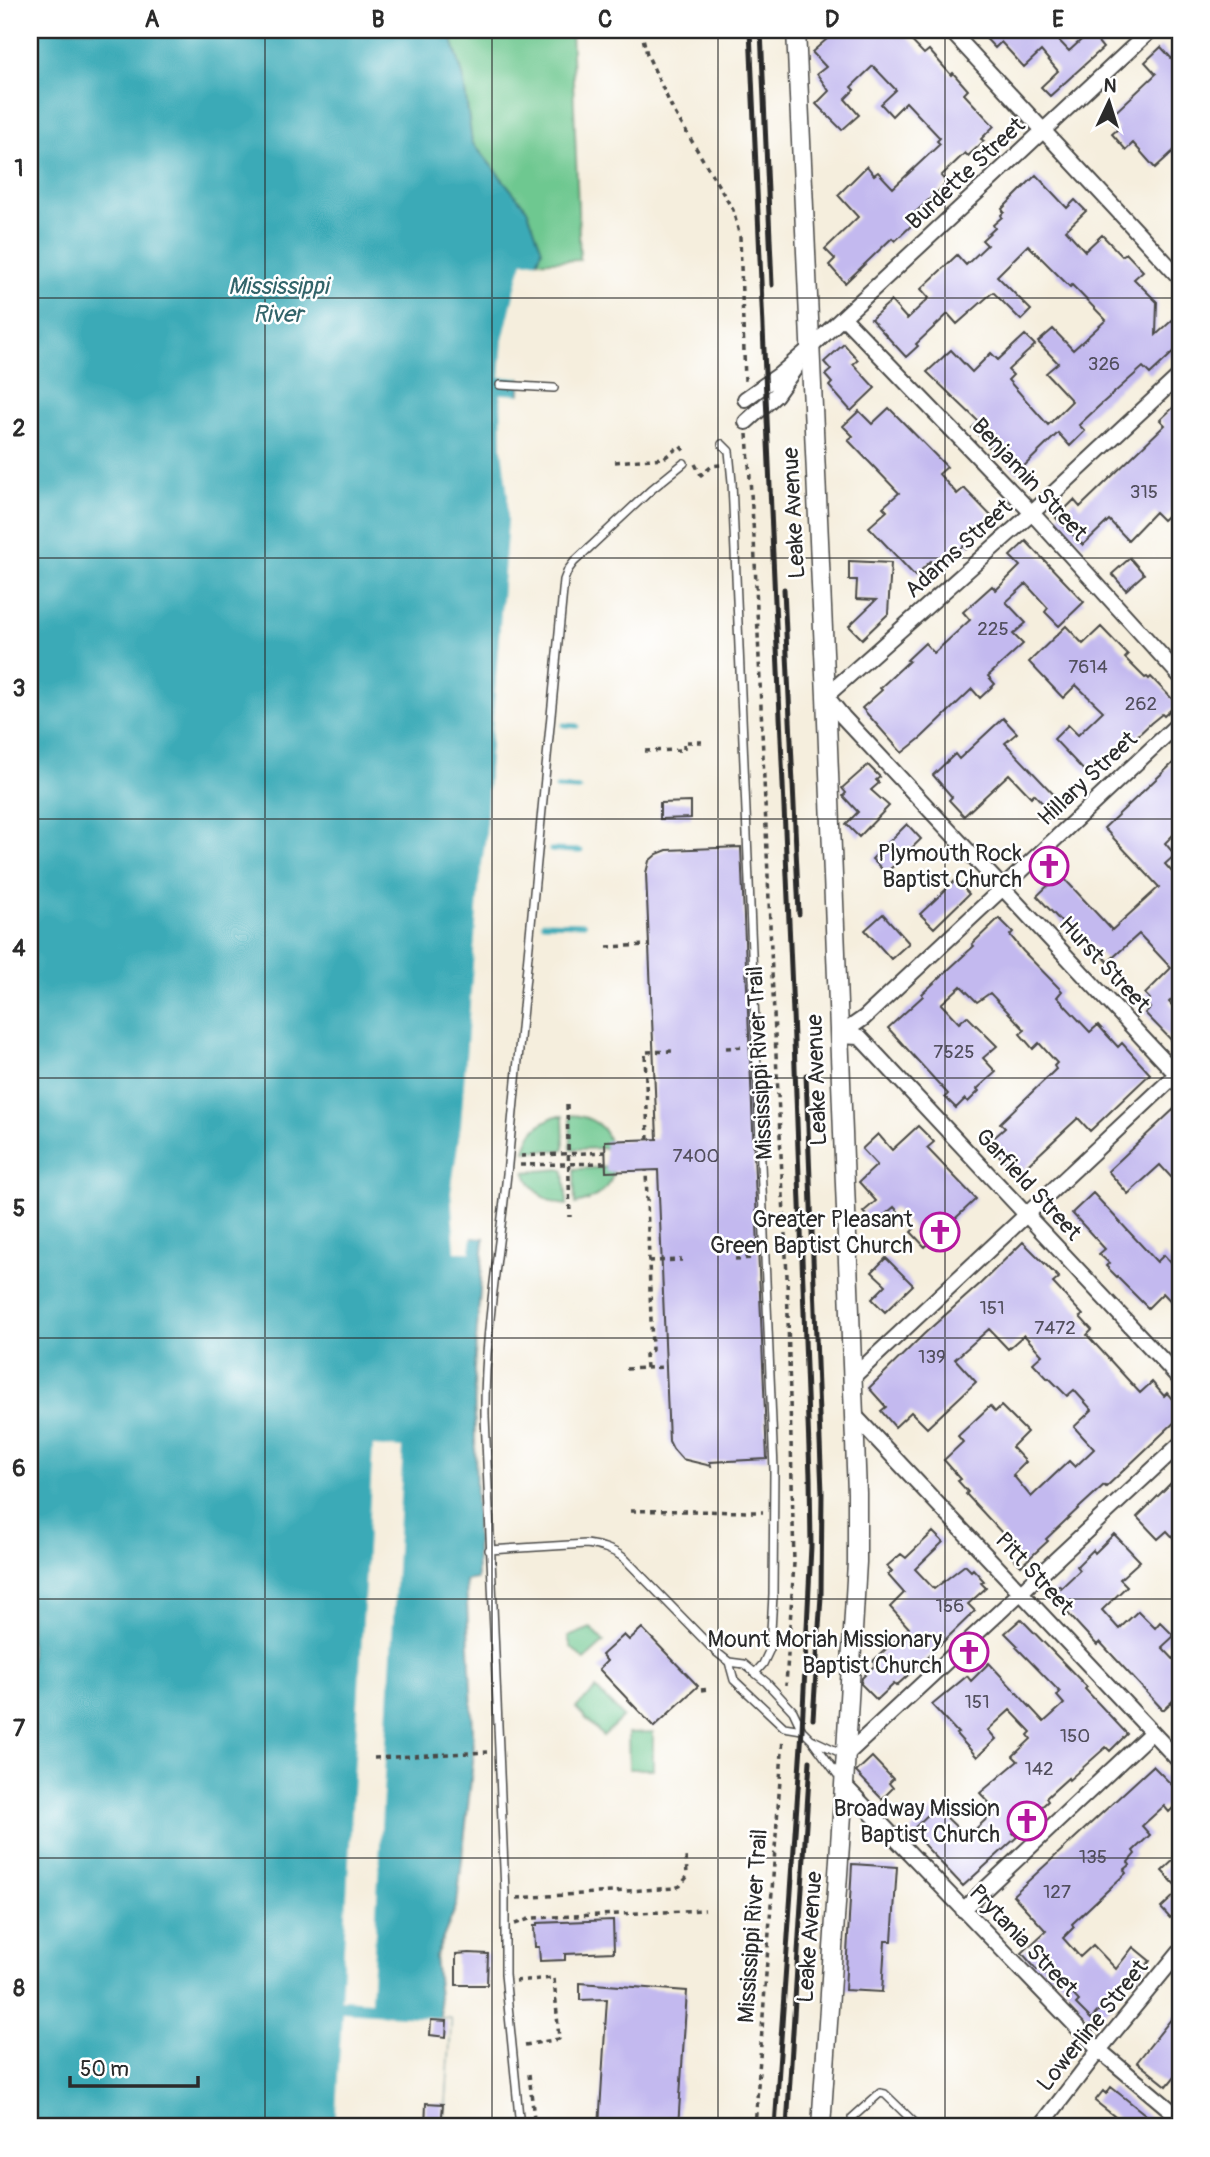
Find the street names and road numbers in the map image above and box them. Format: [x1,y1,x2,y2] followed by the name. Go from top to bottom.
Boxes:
[900,110,1032,236] street label: Burdette Street
[965,412,1094,547] street label: Benjamin Street
[776,446,811,579] street label: Leake Avenue
[899,492,1019,604] street label: Adams Street
[1031,724,1144,832] street label: Hillary Street
[1053,910,1157,1019] street label: Hurst Street
[740,965,779,1161] street label: Mississippi River Trail
[800,1013,833,1146] street label: Leake Avenue
[969,1122,1089,1247] street label: Garfield Street
[989,1526,1081,1621] street label: Pitt Street
[731,1828,774,2024] street label: Mississippi River Trail
[790,1870,829,2004] street label: Leake Avenue
[963,1878,1085,2003] street label: Prytania Street
[1030,1953,1155,2097] street label: Lowerline Street

